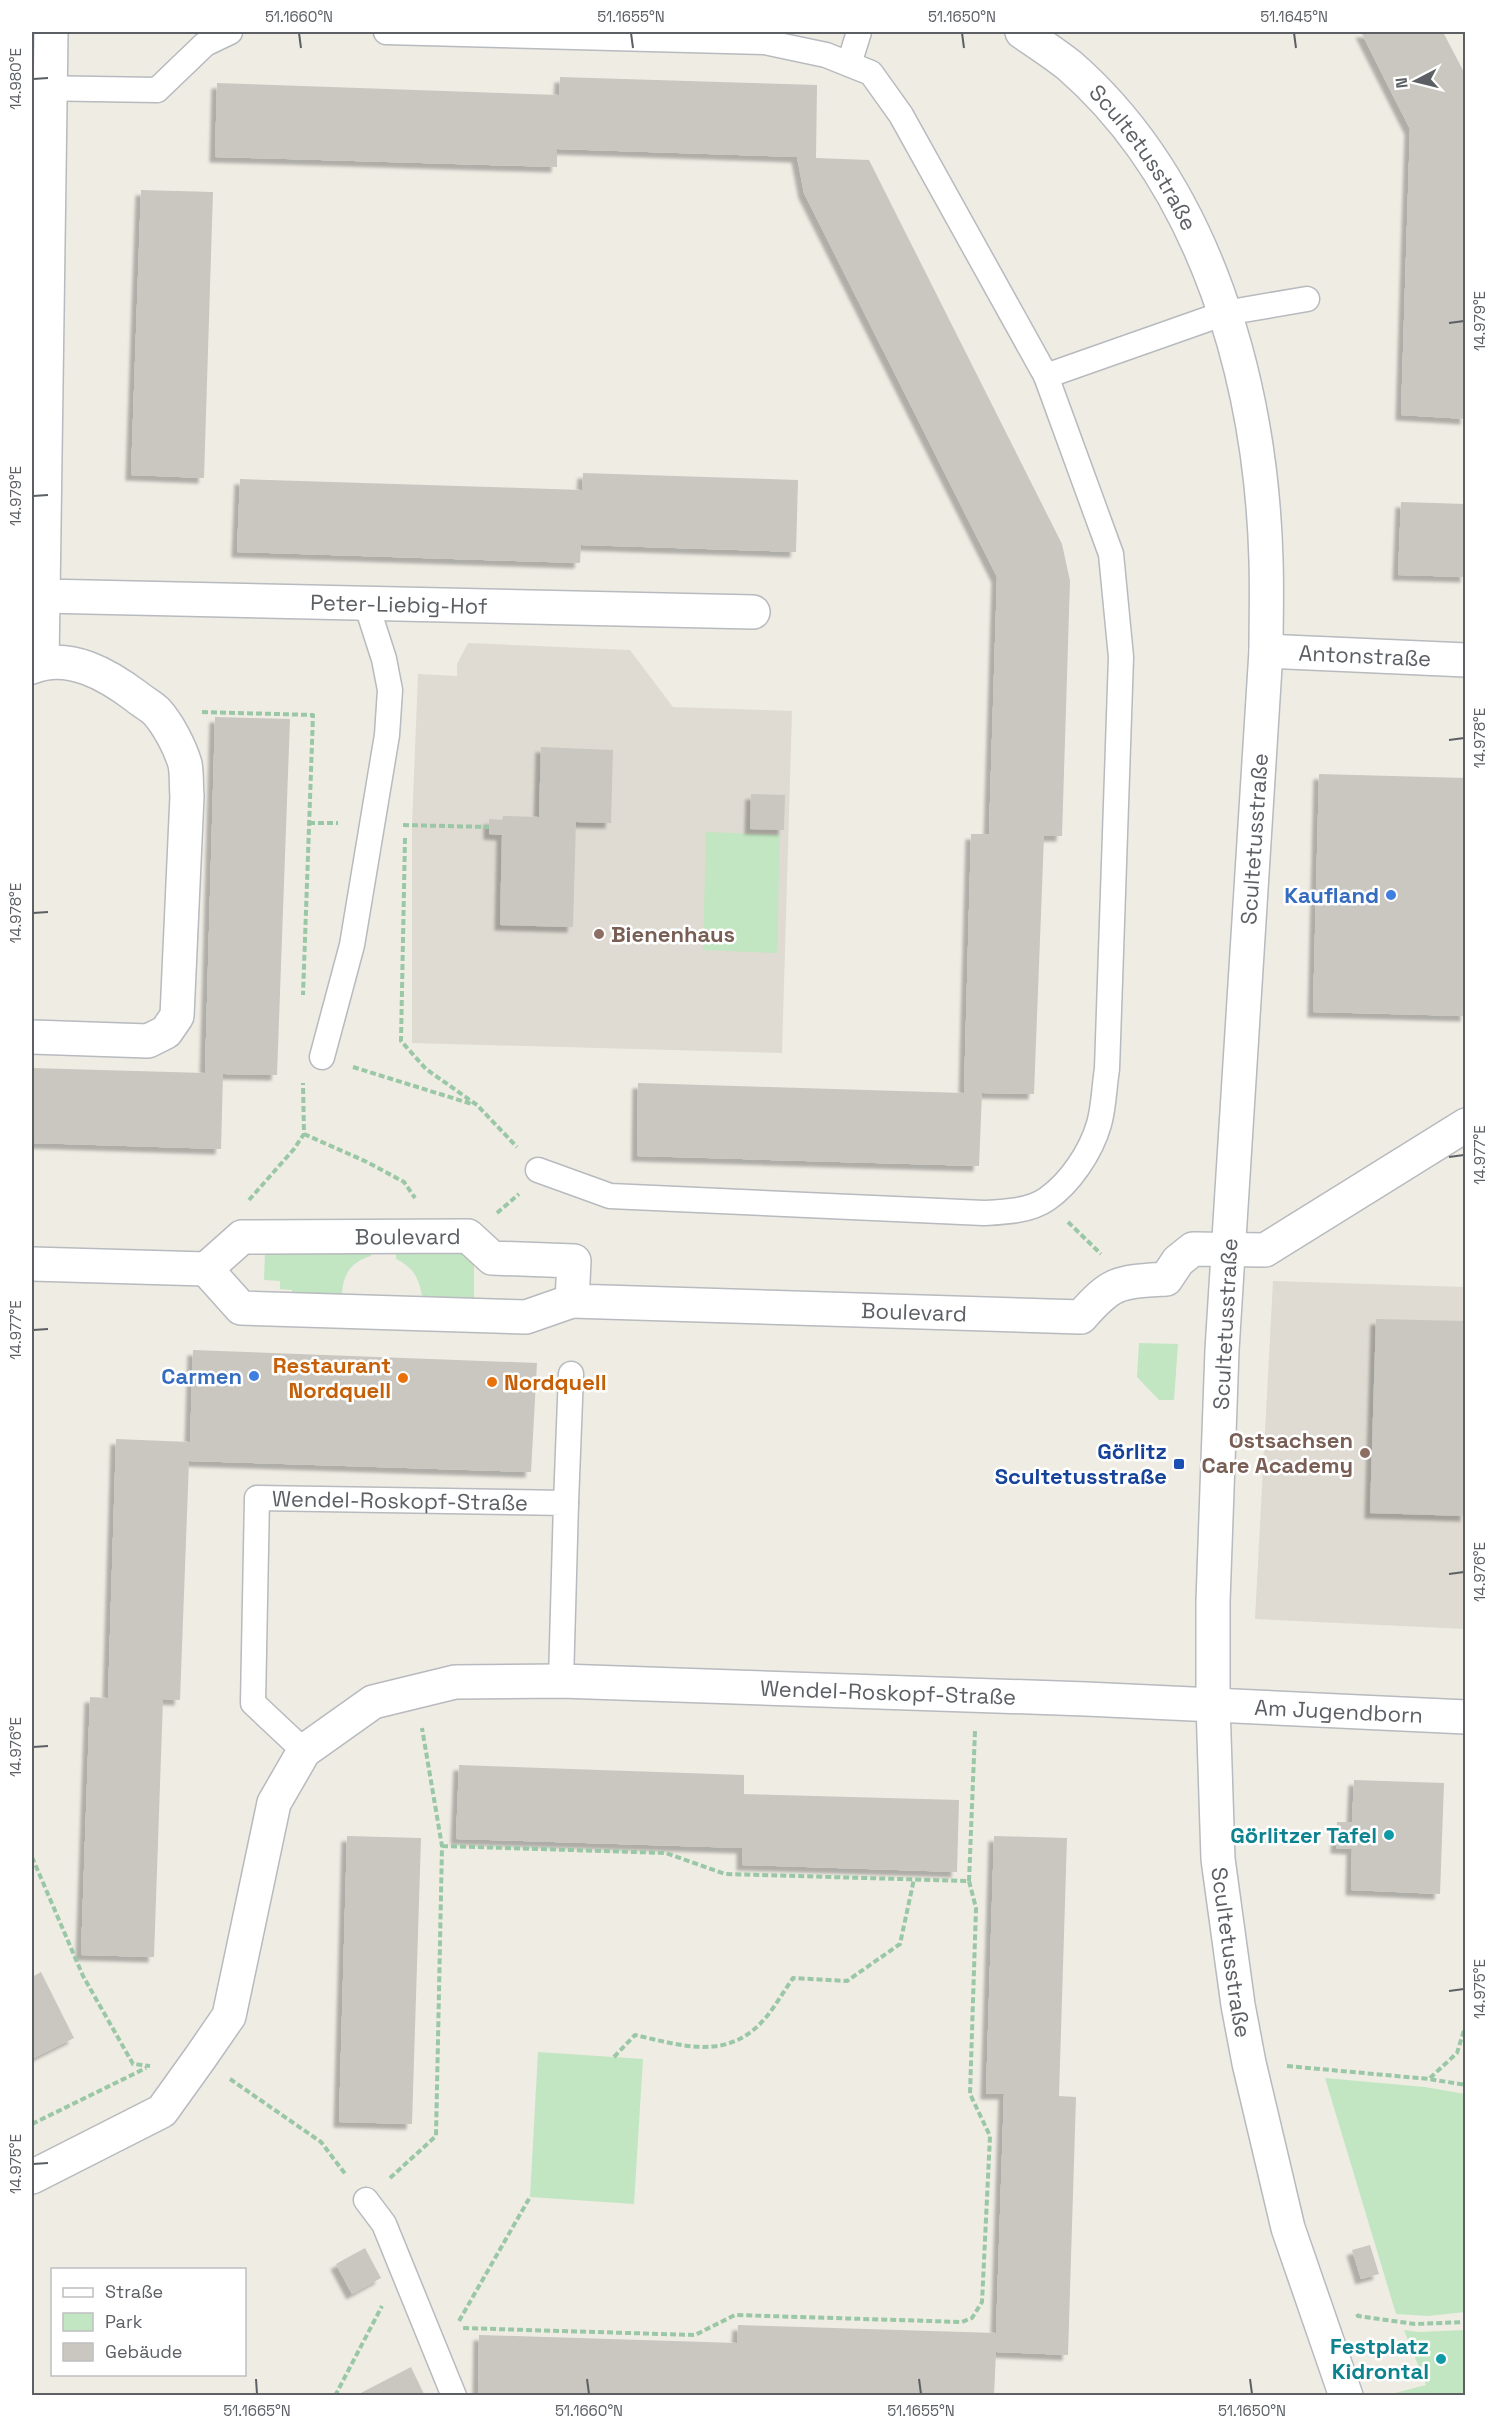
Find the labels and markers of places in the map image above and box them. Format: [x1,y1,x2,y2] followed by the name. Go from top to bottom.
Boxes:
[1284,881,1379,909] place label: Kaufland
[1384,888,1398,902] marker: Kaufland
[611,920,735,948] place label: Bienenhaus
[592,927,606,941] marker: Bienenhaus
[273,1351,391,1404] place label: Restaurant Nordquell
[161,1362,242,1390] place label: Carmen
[504,1368,607,1396] place label: Nordquell
[247,1369,261,1383] marker: Carmen
[396,1371,410,1385] marker: Restaurant Nordquell
[485,1375,499,1389] marker: Nordquell
[1202,1426,1353,1479] place label: Ostsachsen Care Academy
[995,1437,1167,1490] place label: Görlitz Scultetusstraße
[1358,1446,1372,1460] marker: Ostsachsen Care Academy
[1172,1457,1186,1471] marker: Görlitz Scultetusstraße
[1230,1821,1377,1849] place label: Görlitzer Tafel
[1382,1828,1396,1842] marker: Görlitzer Tafel
[1330,2332,1429,2385] place label: Festplatz Kidrontal
[1434,2352,1448,2366] marker: Festplatz Kidrontal

